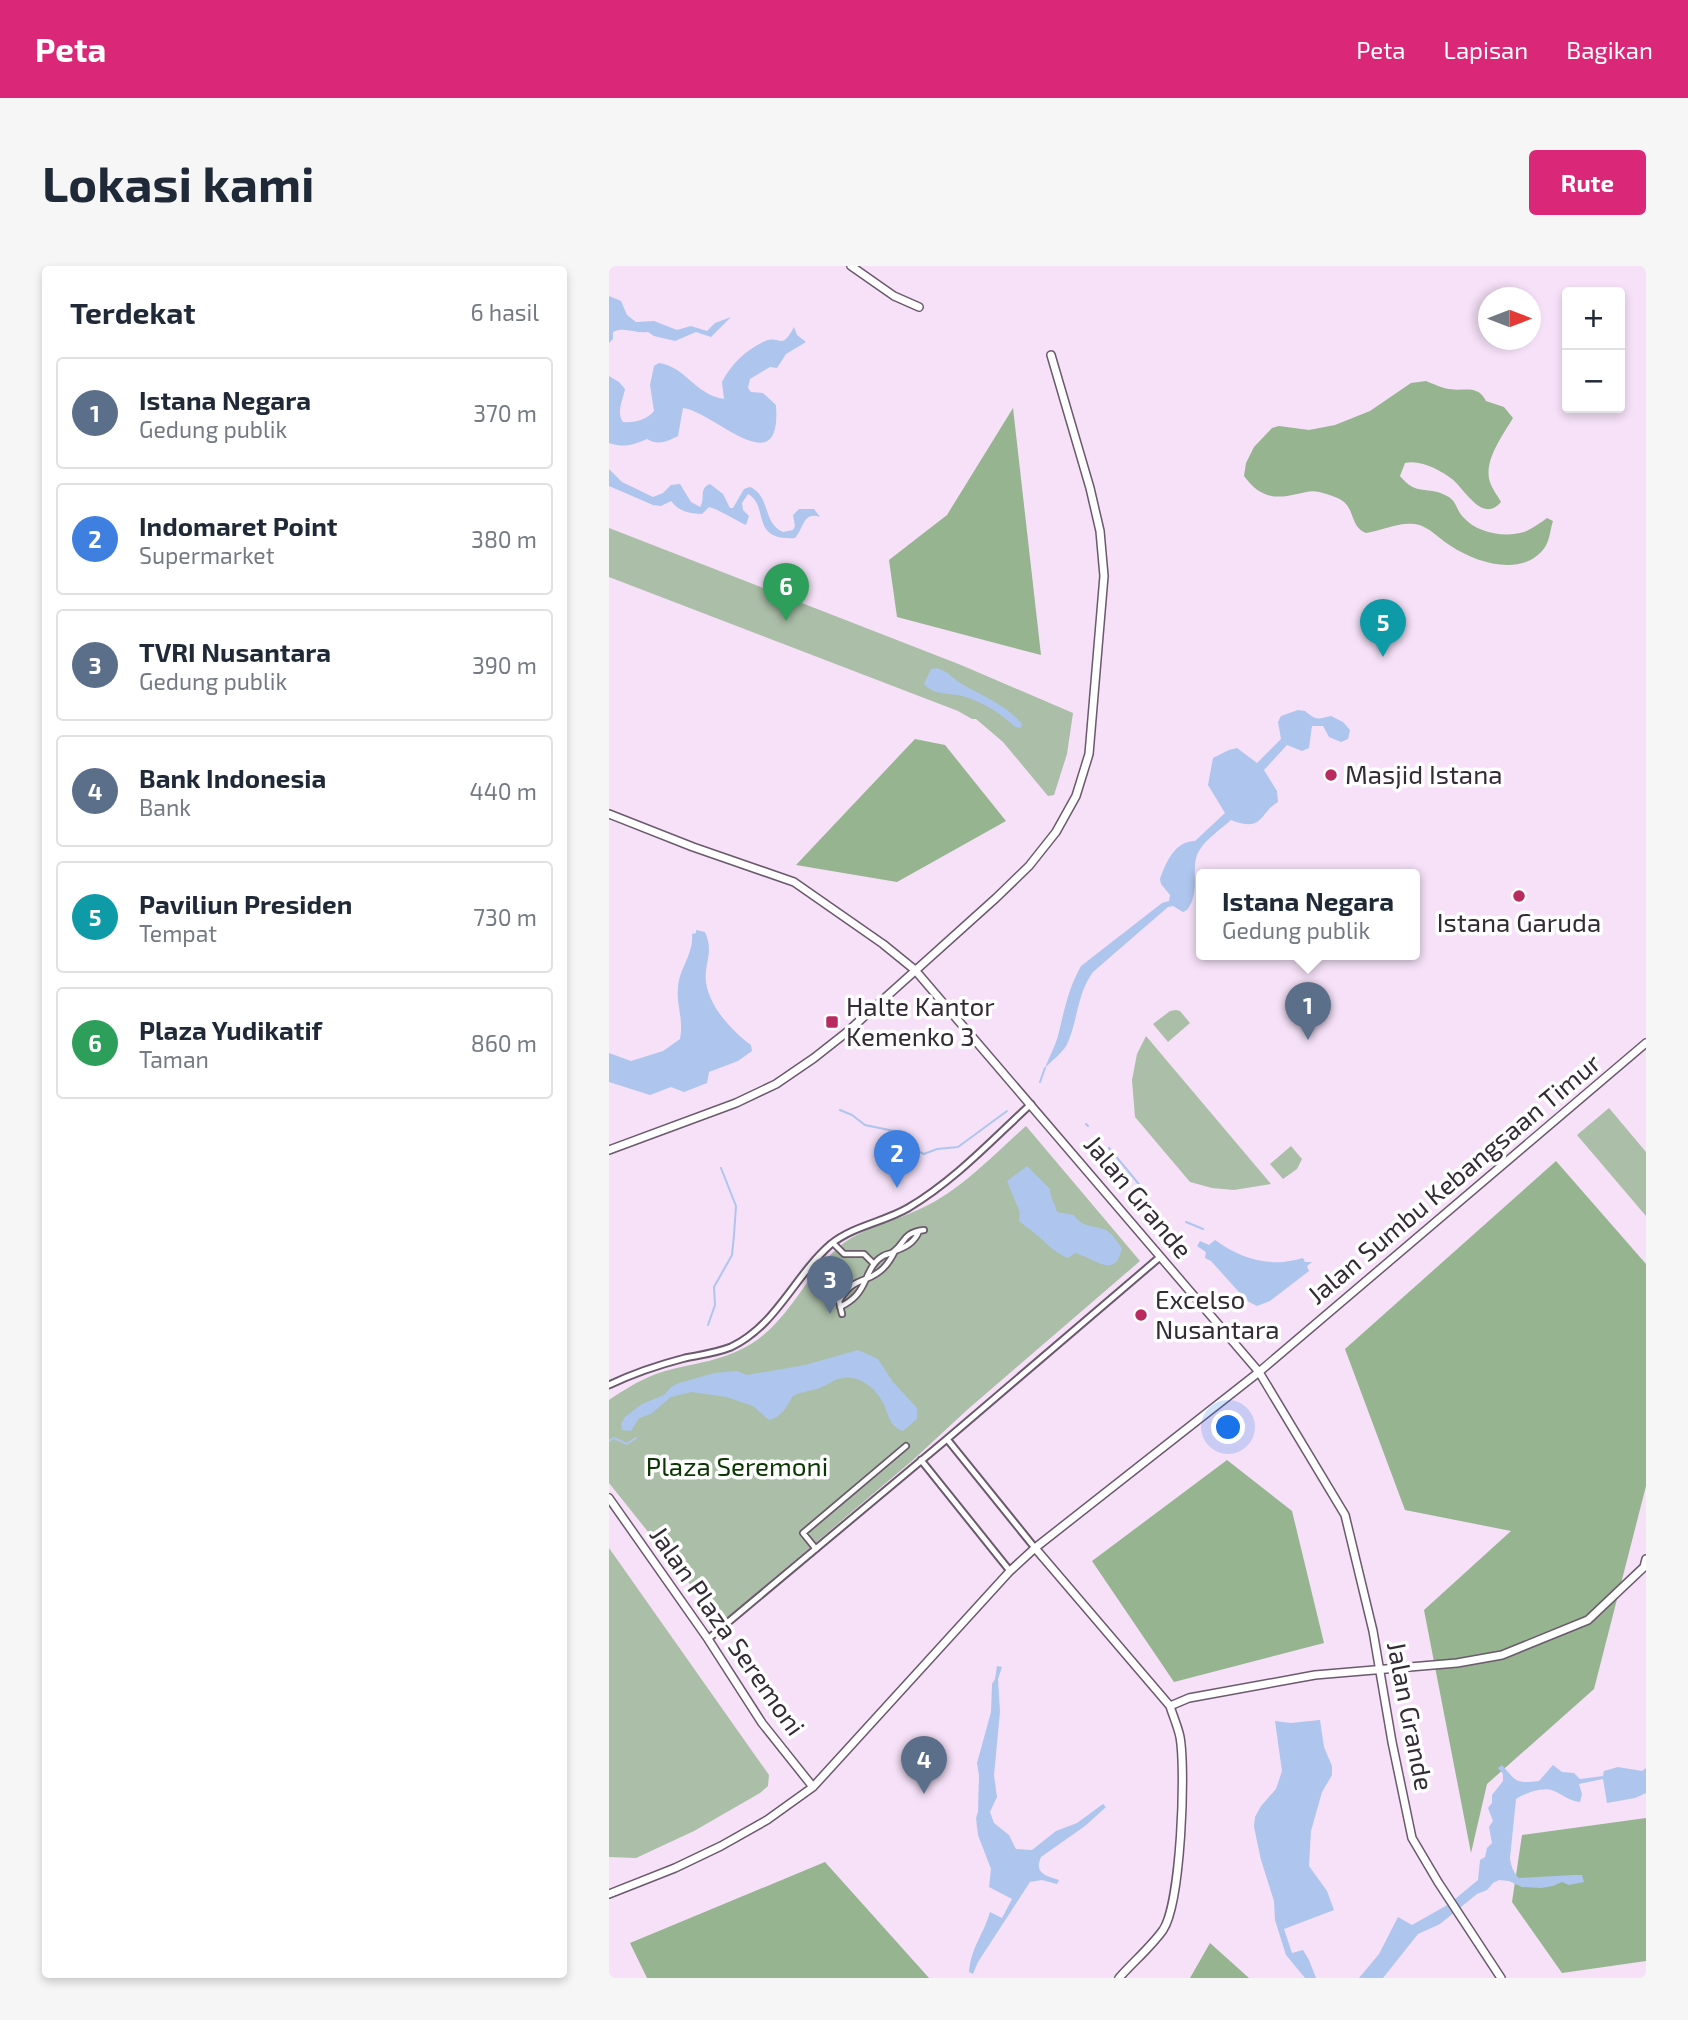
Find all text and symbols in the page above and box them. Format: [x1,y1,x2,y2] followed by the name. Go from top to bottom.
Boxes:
[35,29,106,69] text: Peta
[1356,35,1406,64] text: Peta
[1444,35,1528,64] text: Lapisan
[1566,35,1653,64] text: Bagikan
[1529,150,1646,215] button: Rute
[42,153,315,212] text: Lokasi kami
[1478,287,1541,350] north arrow
[1562,287,1625,413] map controls
[1562,287,1625,350] button: +
[70,294,196,330] text: Terdekat
[471,298,539,326] text: 6 hasil
[1562,350,1625,413] button: −
[139,384,311,415] text: Istana Negara
[90,399,100,427] text: 1
[473,399,537,427] text: 370 m
[139,415,287,443] text: Gedung publik
[139,510,337,541] text: Indomaret Point
[88,525,102,553] text: 2
[471,525,537,553] text: 380 m
[139,541,274,569] text: Supermarket
[763,563,809,621] pin: 6
[1360,599,1406,657] pin: 5
[139,636,331,667] text: TVRI Nusantara
[88,651,102,679] text: 3
[472,651,537,679] text: 390 m
[139,667,287,695] text: Gedung publik
[1345,758,1503,789] place label: Masjid Istana
[139,762,326,793] text: Bank Indonesia
[1323,767,1339,783] marker: Masjid Istana
[88,777,102,805] text: 4
[470,777,537,805] text: 440 m
[139,793,191,821] text: Bank
[1196,869,1420,960] popup
[1222,885,1394,916] text: Istana Negara
[139,888,352,919] text: Paviliun Presiden
[1511,888,1527,904] marker: Istana Garuda
[89,903,101,931] text: 5
[473,903,537,931] text: 730 m
[1437,906,1601,937] place label: Istana Garuda
[1222,916,1370,944] text: Gedung publik
[139,919,217,947] text: Tempat
[1285,982,1331,1040] pin: 1
[846,990,995,1051] place label: Halte Kantor Kemenko 3
[139,1014,322,1045] text: Plaza Yudikatif
[824,1014,840,1030] marker: Halte Kantor Kemenko 3
[88,1029,102,1057] text: 6
[471,1029,537,1057] text: 860 m
[139,1045,209,1073] text: Taman
[1300,1046,1606,1310] street label: Jalan Sumbu Kebangsaan Timur
[1079,1128,1200,1264] street label: Jalan Grande
[874,1130,920,1188] pin: 2
[807,1256,853,1314] pin: 3
[1155,1283,1280,1344] place label: Excelso Nusantara
[1133,1307,1149,1323] marker: Excelso Nusantara
[1211,1410,1245,1444] your location
[646,1450,828,1481] park label: Plaza Seremoni
[644,1520,812,1741] street label: Jalan Plaza Seremoni
[1382,1639,1441,1793] street label: Jalan Grande
[901,1736,947,1794] pin: 4

